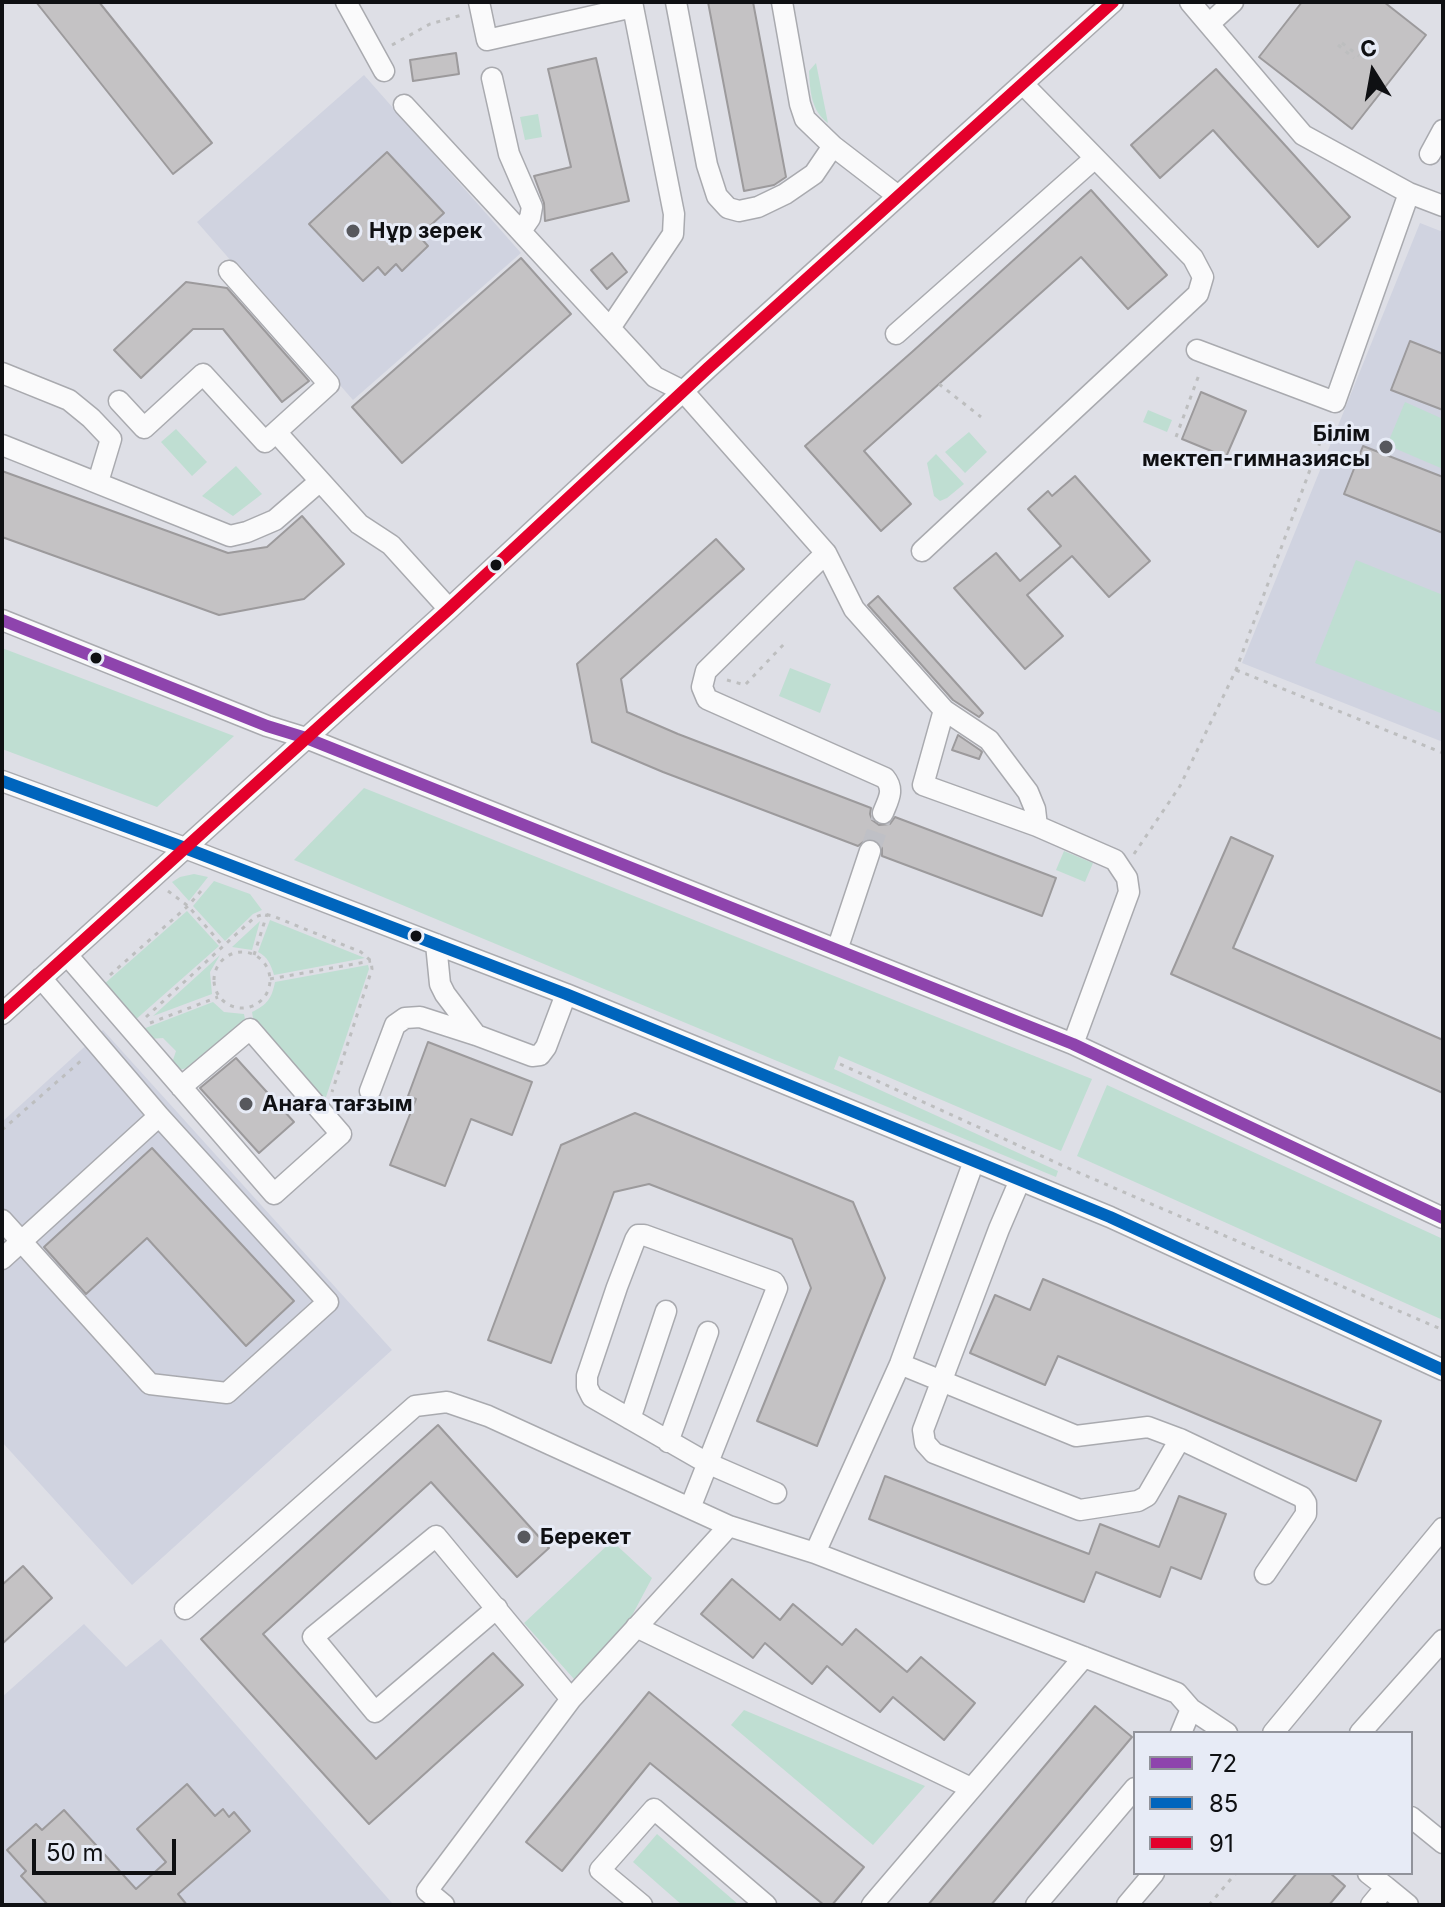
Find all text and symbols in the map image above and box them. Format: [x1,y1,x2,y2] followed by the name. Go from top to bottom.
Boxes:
[1333,32,1413,112] north arrow
[1358,34,1379,63] text: С
[369,218,482,244] place label: Нұр зерек
[344,222,362,240] marker: Нұр зерек
[1142,421,1370,472] place label: Білім мектеп-гимназиясы
[1377,438,1395,456] marker: Білім мектеп-гимназиясы
[488,557,504,573] unlabelled marker
[88,650,104,666] unlabelled marker
[408,928,424,944] unlabelled marker
[262,1091,413,1117] place label: Анаға тағзым
[237,1095,255,1113] marker: Анаға тағзым
[540,1524,631,1550] place label: Берекет
[515,1528,533,1546] marker: Берекет
[1133,1731,1413,1875] legend
[1209,1749,1237,1778] text: 72
[1209,1789,1238,1818] text: 85
[36,1823,180,1873] scale bar
[1209,1829,1234,1858] text: 91
[46,1838,104,1867] text: 50 m

